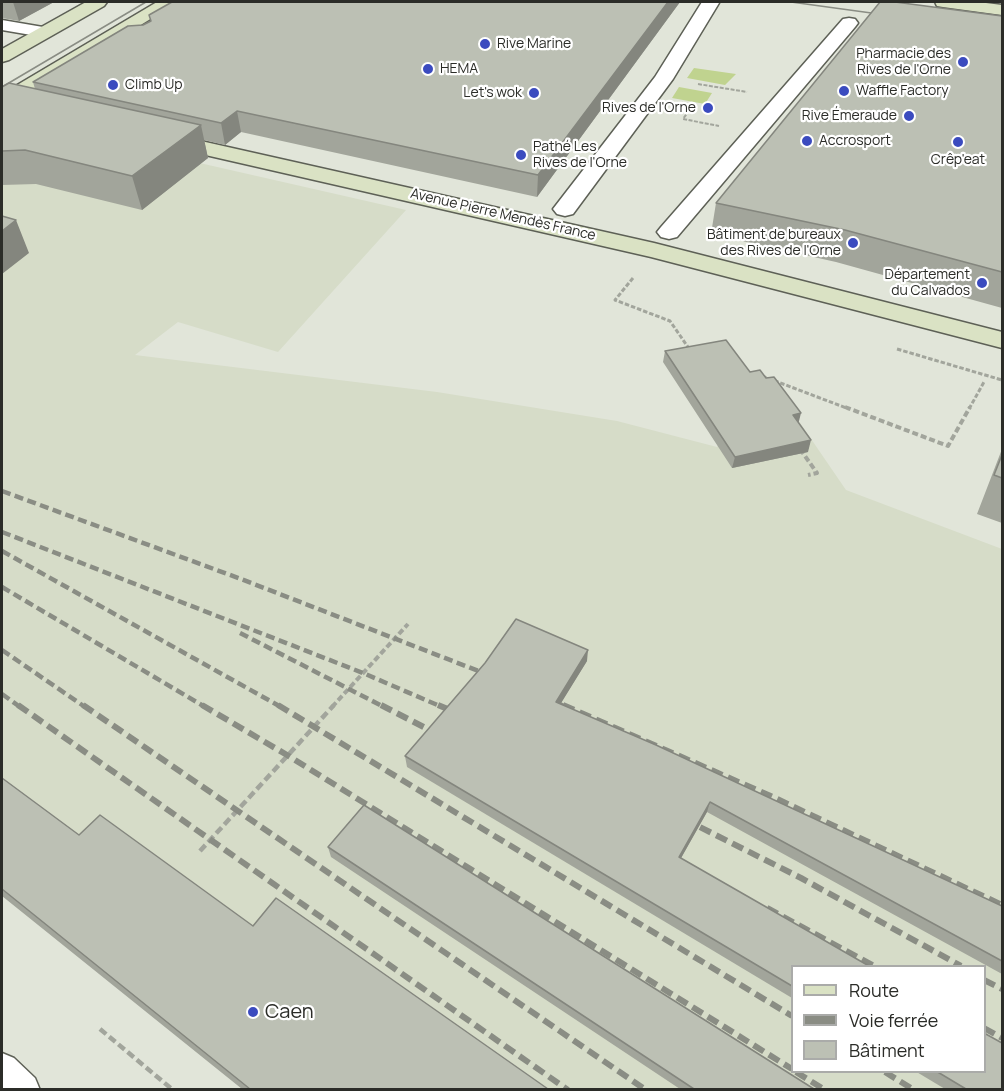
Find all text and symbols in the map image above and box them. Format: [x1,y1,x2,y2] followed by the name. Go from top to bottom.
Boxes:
[497,36,571,52] place label: Rive Marine
[478,37,492,51] marker: Rive Marine
[856,46,951,78] place label: Pharmacie des Rives de l'Orne
[956,55,970,69] marker: Pharmacie des Rives de l'Orne
[440,61,478,77] place label: HEMA
[421,62,435,76] marker: HEMA
[125,77,183,93] place label: Climb Up
[106,78,120,92] marker: Climb Up
[856,83,949,99] place label: Waffle Factory
[837,84,851,98] marker: Waffle Factory
[463,85,522,101] place label: Let's wok
[527,86,541,100] marker: Let's wok
[602,100,696,116] place label: Rives de l'Orne
[701,101,715,115] marker: Rives de l'Orne
[802,108,897,124] place label: Rive Émeraude
[902,109,916,123] marker: Rive Émeraude
[819,133,891,149] place label: Accrosport
[800,134,814,148] marker: Accrosport
[951,135,965,149] marker: Crêp'eat
[533,139,627,172] place label: Pathé Les Rives de l'Orne
[514,148,528,162] marker: Pathé Les Rives de l'Orne
[931,152,985,168] place label: Crêp'eat
[409,185,597,245] street label: Avenue Pierre Mendès France
[707,227,841,260] place label: Bâtiment de bureaux des Rives de l'Orne
[846,236,860,250] marker: Bâtiment de bureaux des Rives de l'Orne
[884,267,970,300] place label: Département du Calvados
[975,276,989,290] marker: Département du Calvados
[791,965,986,1073] legend
[849,978,899,1002] text: Route
[265,1000,314,1024] place label: Caen
[246,1005,260,1019] marker: Caen
[849,1008,938,1032] text: Voie ferrée
[849,1038,925,1062] text: Bâtiment

